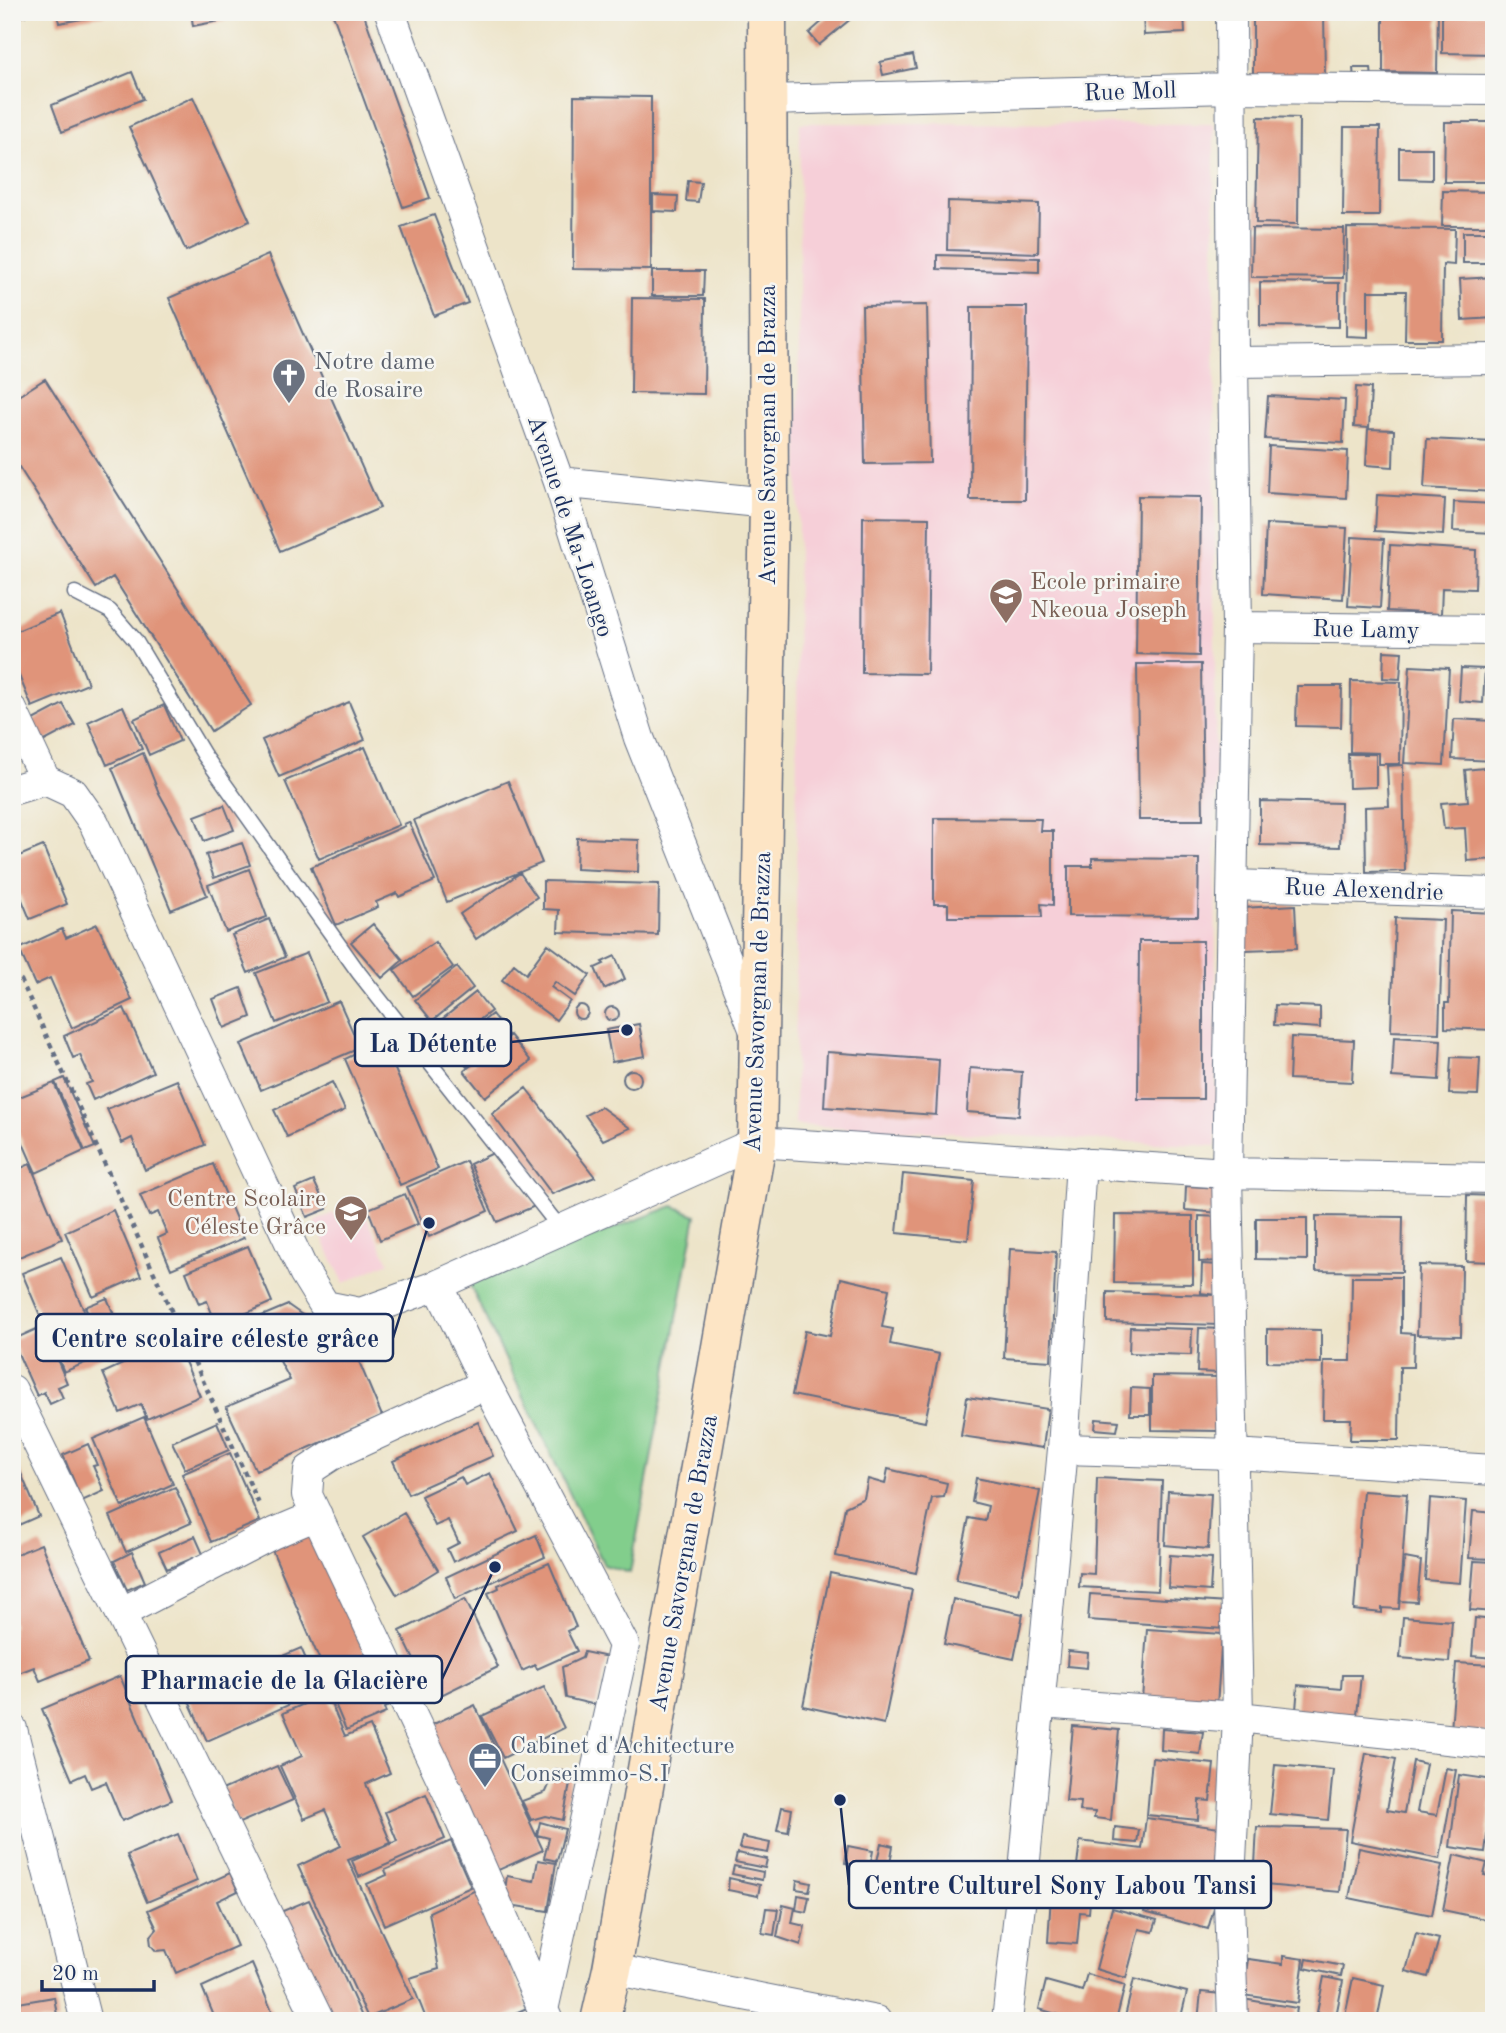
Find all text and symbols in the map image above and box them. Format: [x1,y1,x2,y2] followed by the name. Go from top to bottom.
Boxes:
[1083,79,1177,107] street label: Rue Moll
[757,284,781,586] street label: Avenue Savorgnan de Brazza
[314,351,435,403] place label: Notre dame de Rosaire
[270,356,308,405] church icon: Notre dame de Rosaire
[522,413,616,641] street label: Avenue de Ma-Loango
[1030,571,1187,623] place label: Ecole primaire Nkeoua Joseph
[987,576,1025,625] school or university icon: Ecole primaire Nkeoua Joseph
[1312,618,1420,644] street label: Rue Lamy
[742,851,776,1153] street label: Avenue Savorgnan de Brazza
[1284,876,1444,906] street label: Rue Alexendrie
[355,1019,511,1066] callout: La Détente
[369,1032,497,1058] text: La Détente
[167,1188,326,1240] place label: Centre Scolaire Céleste Grâce
[332,1193,370,1242] school or university icon: Centre Scolaire Céleste Grâce
[36,1314,393,1361] callout: Centre scolaire céleste grâce
[51,1327,379,1353] text: Centre scolaire céleste grâce
[647,1413,723,1714] street label: Avenue Savorgnan de Brazza
[126,1656,442,1703] callout: Pharmacie de la Glacière
[140,1669,428,1695] text: Pharmacie de la Glacière
[510,1735,734,1787] place label: Cabinet d'Achitecture Conseimmo-S.I
[466,1740,504,1789] office icon: Cabinet d'Achitecture Conseimmo-S.I
[849,1861,1271,1908] callout: Centre Culturel Sony Labou Tansi
[863,1874,1257,1900] text: Centre Culturel Sony Labou Tansi
[42,1949,154,1993] scale bar
[52,1964,99,1985] text: 20 m

